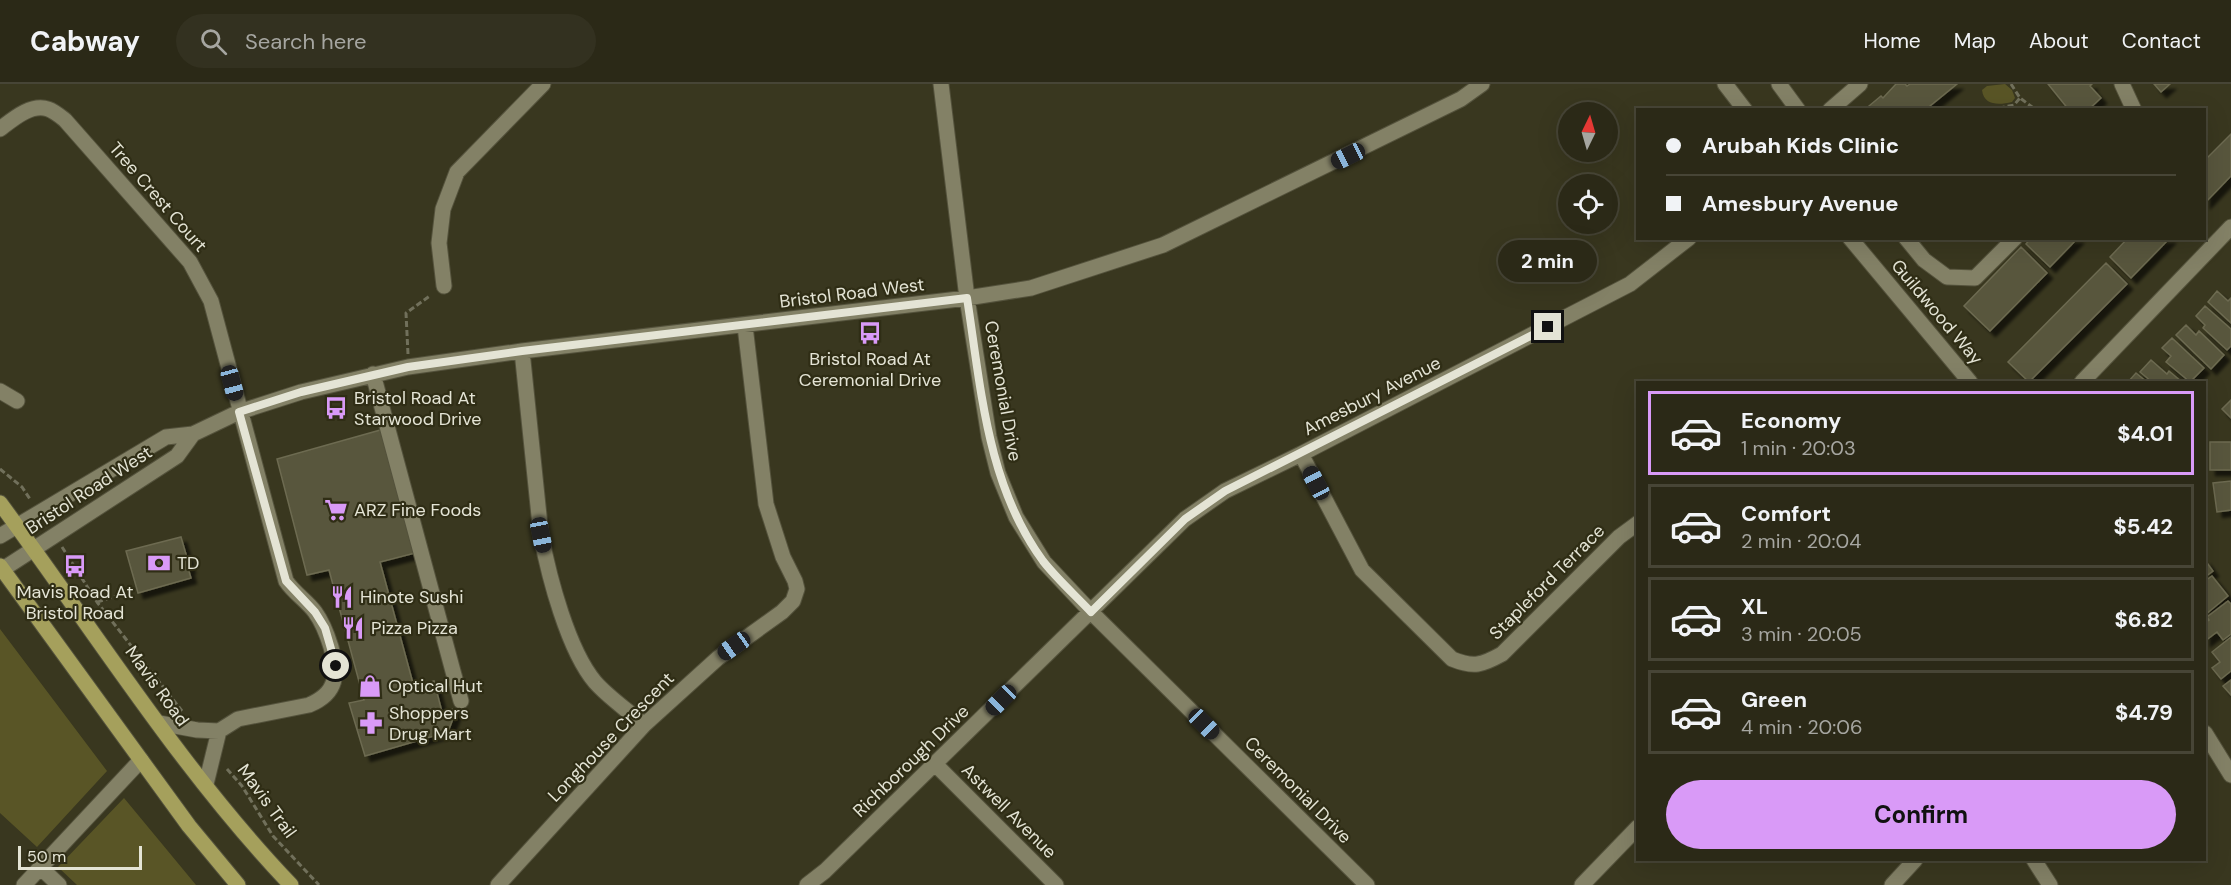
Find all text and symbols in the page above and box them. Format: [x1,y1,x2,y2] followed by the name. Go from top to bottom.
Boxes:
[176,14,596,68] search box
[30,23,140,60] text: Cabway
[197,25,230,58] icon: search
[245,27,366,56] text: Search here
[1863,27,1921,55] text: Home
[1954,27,1996,55] text: Map
[2029,27,2089,55] text: About
[2122,27,2201,55] text: Contact
[1558,102,1618,162] north arrow
[1558,102,1618,234] map controls
[1702,131,1899,160] text: Arubah Kids Clinic
[104,137,212,257] street label: Tree Crest Court
[1328,140,1368,172] car
[1558,174,1618,234] button: locate
[1702,189,1899,218] text: Amesbury Avenue
[1498,240,1598,282] callout: 2 min
[1521,248,1574,274] text: 2 min
[1886,254,1988,370] street label: Guildwood Way
[778,272,926,314] street label: Bristol Road West
[1534,313,1561,340] route end
[979,319,1027,463] street label: Ceremonial Drive
[857,320,883,346] bus stop icon: Bristol Road At Ceremonial Drive
[799,347,941,392] place label: Bristol Road At Ceremonial Drive
[1299,351,1445,441] street label: Amesbury Avenue
[219,363,245,403] car
[354,386,481,431] place label: Bristol Road At Starwood Drive
[323,395,349,421] bus stop icon: Bristol Road At Starwood Drive
[1669,406,1723,460] icon: car
[1741,406,1841,435] text: Economy
[2117,419,2173,448] text: $4.01
[1741,435,1856,461] text: 1 min · 20:03
[21,440,157,540] street label: Bristol Road West
[1300,463,1332,503] car
[323,497,349,523] supermarket icon: ARZ Fine Foods
[354,498,481,522] place label: ARZ Fine Foods
[1669,499,1723,553] icon: car
[1741,499,1831,528] text: Comfort
[2113,512,2173,541] text: $5.42
[529,516,553,554] car
[1484,519,1610,645] street label: Stapleford Terrace
[1741,528,1861,554] text: 2 min · 20:04
[146,550,172,576] bank icon: TD
[177,551,199,575] place label: TD
[62,553,88,579] bus stop icon: Mavis Road At Bristol Road
[16,580,134,625] place label: Mavis Road At Bristol Road
[329,584,355,610] restaurant icon: Hinote Sushi
[360,585,464,609] place label: Hinote Sushi
[1669,592,1723,646] icon: car
[1741,592,1768,621] text: XL
[2114,605,2173,634] text: $6.82
[340,615,366,641] restaurant icon: Pizza Pizza
[371,616,458,640] place label: Pizza Pizza
[1741,621,1862,647] text: 3 min · 20:05
[714,628,754,664] car
[120,641,194,731] street label: Mavis Road
[322,652,349,679] route start
[543,667,679,807] street label: Longhouse Crescent
[357,673,383,699] shop icon: Optical Hut
[388,674,483,698] place label: Optical Hut
[982,681,1020,719] car
[1669,685,1723,739] icon: car
[1741,685,1807,714] text: Green
[2115,698,2173,727] text: $4.79
[848,699,974,823] street label: Richborough Drive
[389,701,472,746] place label: Shoppers Drug Mart
[1185,705,1223,743] car
[358,710,384,736] pharmacy icon: Shoppers Drug Mart
[1741,714,1862,740] text: 4 min · 20:06
[1239,731,1357,849] street label: Ceremonial Drive
[956,758,1062,864] street label: Astwell Avenue
[232,759,302,843] street label: Mavis Trail
[1666,780,2176,849] button: Confirm
[18,843,142,870] scale bar
[27,846,66,867] text: 50 m

